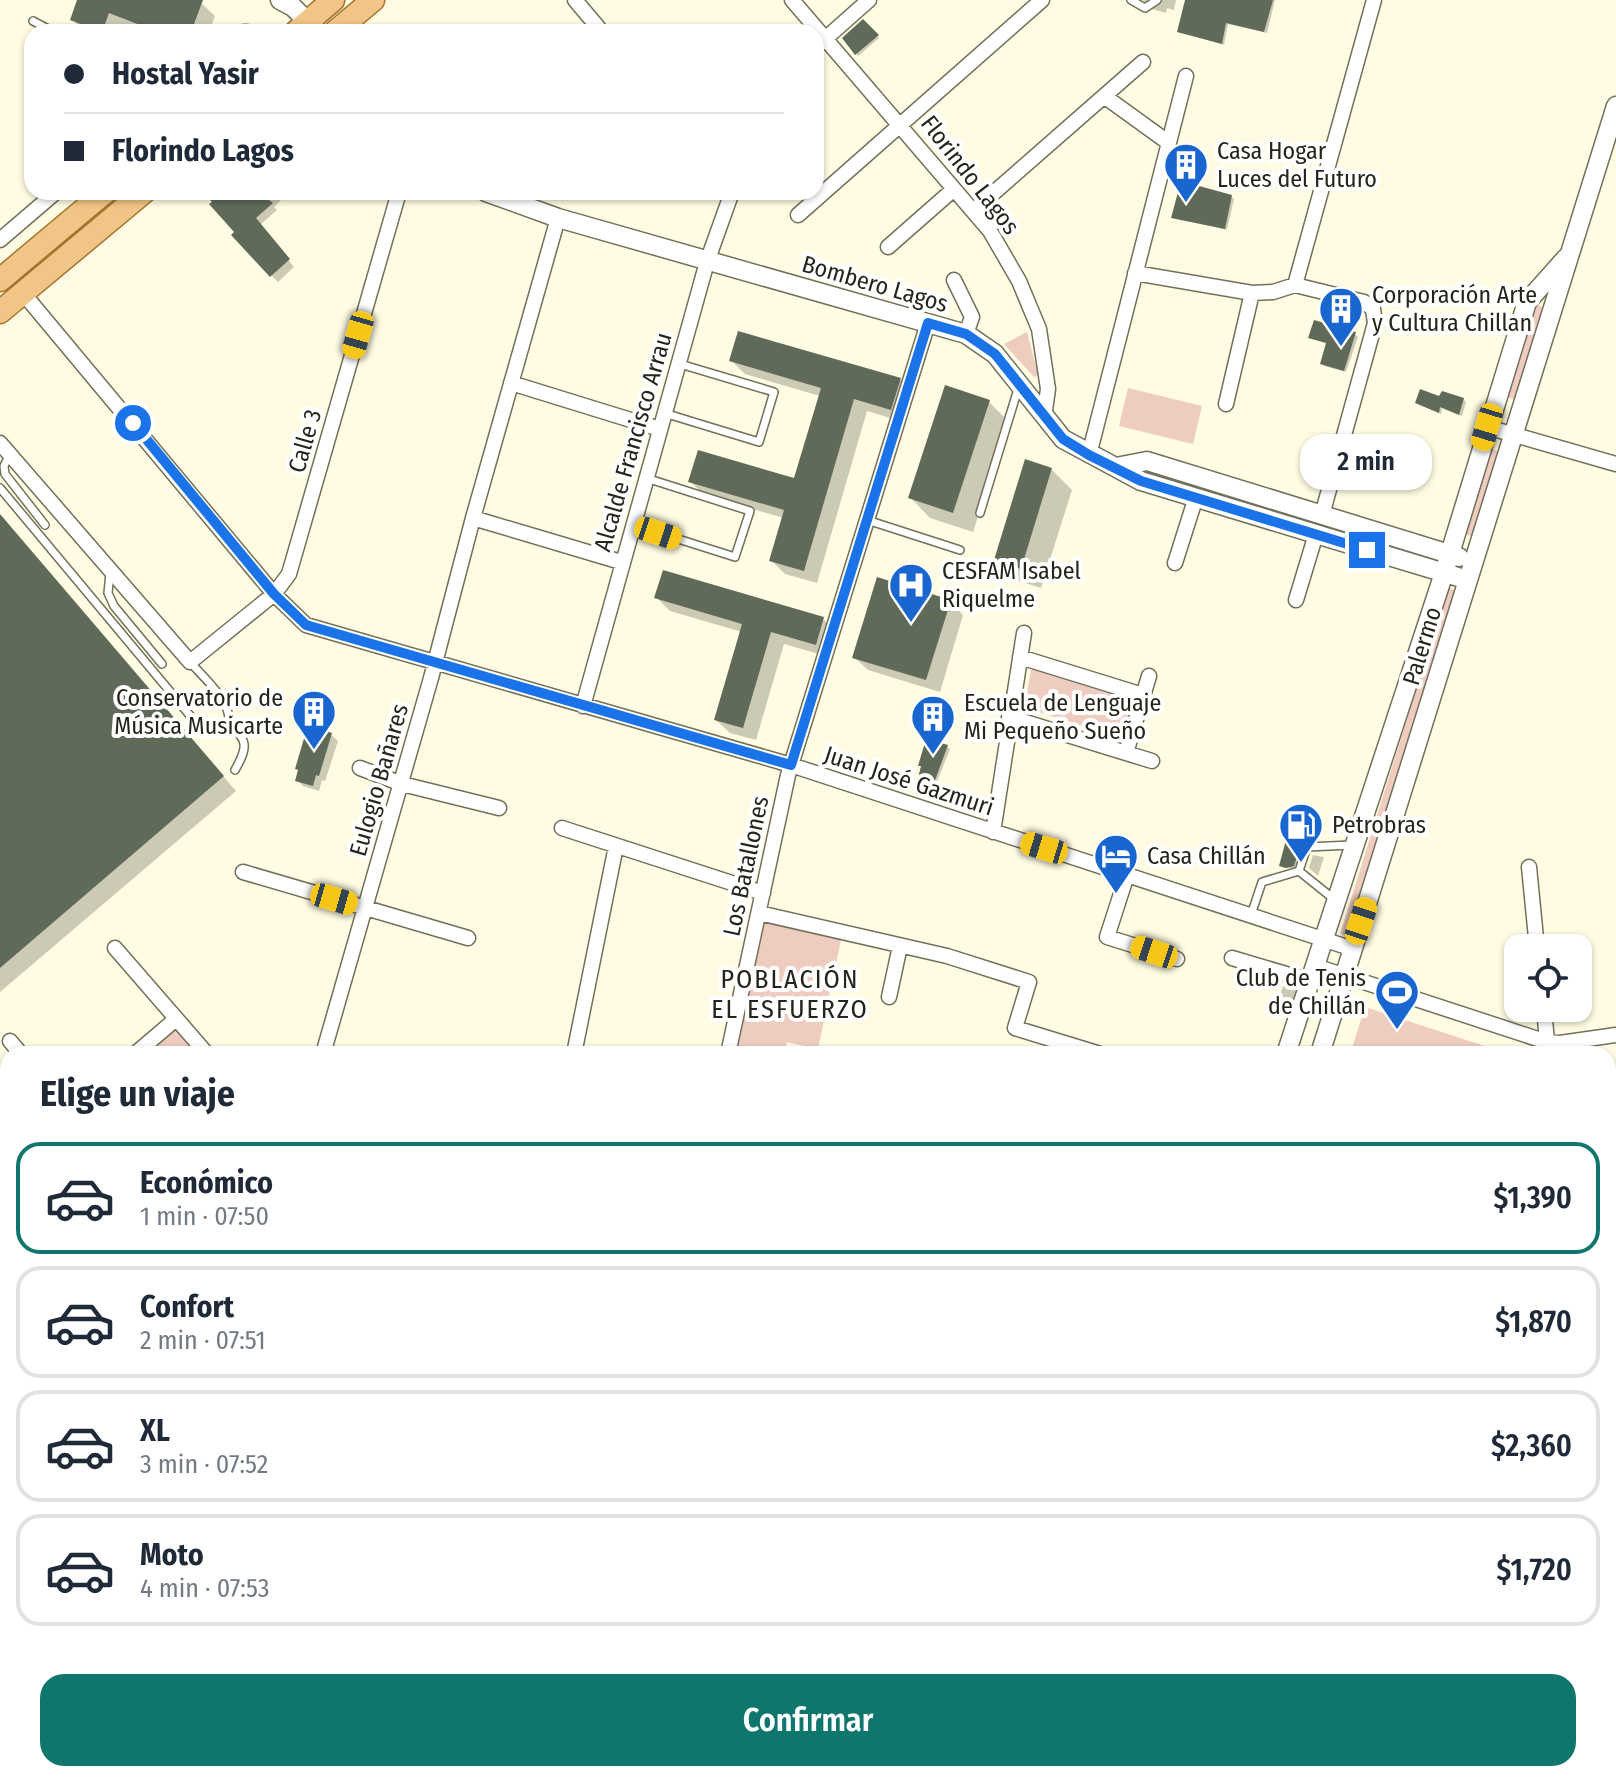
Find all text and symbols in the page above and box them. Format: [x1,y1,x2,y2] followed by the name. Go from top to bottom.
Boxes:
[112,56,259,92] text: Hostal Yasir
[915,110,1025,240] street label: Florindo Lagos
[112,133,294,169] text: Florindo Lagos
[1217,137,1377,193] place label: Casa Hogar Luces del Futuro
[1162,141,1210,204] building icon: Casa Hogar Luces del Futuro
[799,250,951,318] street label: Bombero Lagos
[1372,281,1537,337] place label: Corporación Arte y Cultura Chillan
[1317,285,1365,348] building icon: Corporación Arte y Cultura Chillan
[340,309,376,361] car
[588,329,678,555] street label: Alcalde Francisco Arrau
[1469,401,1505,453] car
[115,405,151,441] route start
[283,406,327,476] street label: Calle 3
[1301,434,1433,490] callout: 2 min
[1337,446,1395,477] text: 2 min
[631,514,685,552] car
[1349,532,1385,568] route end
[942,557,1081,613] place label: CESFAM Isabel Riquelme
[887,561,935,624] hospital icon: CESFAM Isabel Riquelme
[1397,603,1447,689] street label: Palermo
[114,684,283,740] place label: Conservatorio de Música Musicarte
[290,688,338,751] building icon: Conservatorio de Música Musicarte
[964,689,1161,745] place label: Escuela de Lenguaje Mi Pequeño Sueño
[909,693,957,756] building icon: Escuela de Lenguaje Mi Pequeño Sueño
[344,701,414,859] street label: Eulogio Bañares
[821,740,997,822] street label: Juan José Gazmuri
[717,793,775,939] street label: Los Batallones
[1277,801,1325,864] fuel station icon: Petrobras
[1332,811,1426,839] place label: Petrobras
[1018,830,1070,866] car
[1092,832,1140,895] hotel icon: Casa Chillán
[1147,842,1266,870] place label: Casa Chillán
[308,881,360,917] car
[1342,894,1380,948] car
[1127,933,1181,971] car
[1504,934,1592,1022] map controls
[1504,934,1592,1022] button: locate
[711,964,869,1025] district label: POBLACIÓN EL ESFUERZO
[1236,964,1366,1020] place label: Club de Tenis de Chillán
[1373,968,1421,1031] sports icon: Club de Tenis de Chillán
[40,1072,235,1116] text: Elige un viaje
[44,1162,116,1234] icon: car
[140,1165,273,1201] text: Económico
[1493,1180,1572,1216] text: $1,390
[140,1201,269,1232] text: 1 min · 07:50
[44,1286,116,1358] icon: car
[140,1289,234,1325] text: Confort
[1495,1304,1572,1340] text: $1,870
[140,1325,266,1356] text: 2 min · 07:51
[44,1410,116,1482] icon: car
[140,1413,170,1449] text: XL
[1491,1428,1572,1464] text: $2,360
[140,1449,268,1480] text: 3 min · 07:52
[44,1534,116,1606] icon: car
[140,1537,204,1573] text: Moto
[1497,1552,1572,1588] text: $1,720
[140,1573,269,1604] text: 4 min · 07:53
[40,1674,1576,1766] button: Confirmar

